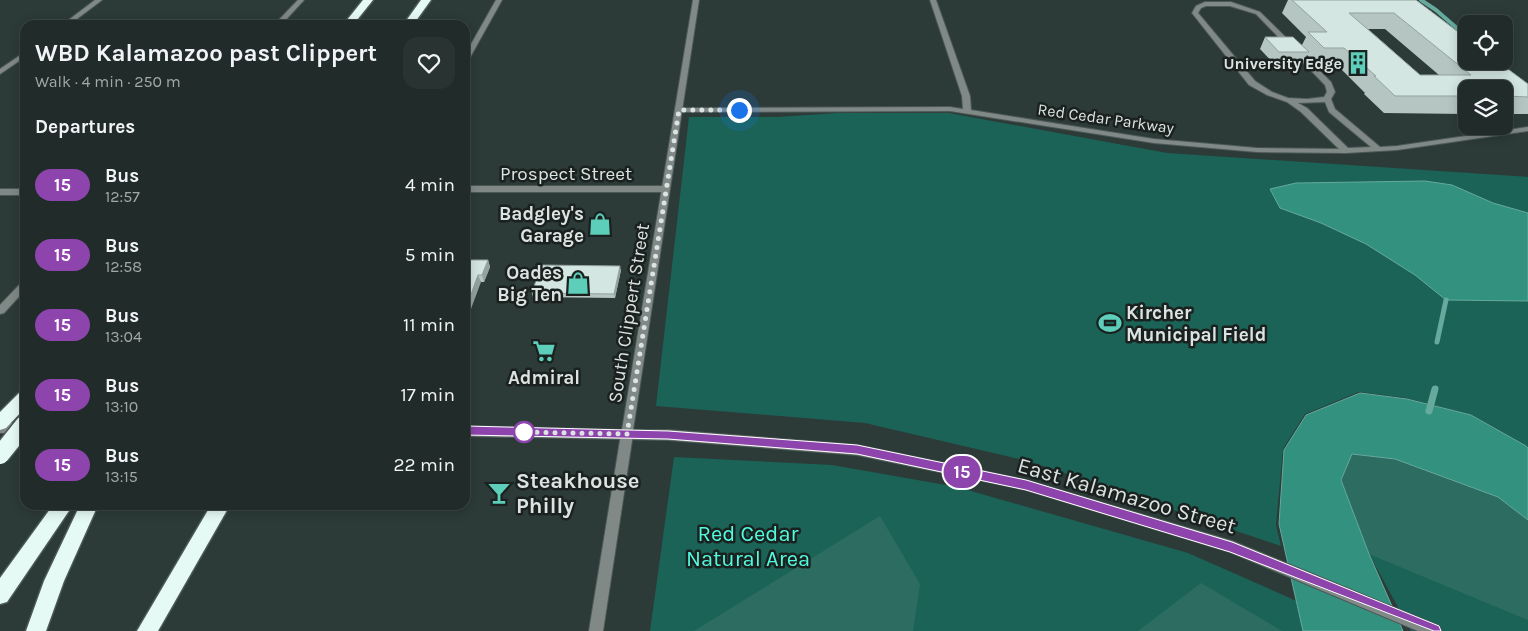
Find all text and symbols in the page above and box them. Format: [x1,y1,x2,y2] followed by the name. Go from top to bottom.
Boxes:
[1458,15,1513,135] map controls
[1458,15,1513,70] button: locate
[403,37,455,89] button: heart
[35,39,377,67] text: WBD Kalamazoo past Clippert
[1345,50,1371,76] building icon: University Edge
[1224,54,1342,73] place label: University Edge
[35,72,181,91] text: Walk · 4 min · 250 m
[1458,80,1513,135] button: layers
[727,98,752,123] your location
[1037,100,1176,138] street label: Red Cedar Parkway
[35,116,135,138] text: Departures
[500,163,632,185] street label: Prospect Street
[105,165,139,187] text: Bus
[54,174,71,196] text: 15
[405,174,455,196] text: 4 min
[105,187,140,206] text: 12:57
[499,203,584,247] place label: Badgley's Garage
[587,211,613,237] shop icon: Badgley's Garage
[604,222,654,405] street label: South Clippert Street
[105,235,139,257] text: Bus
[54,244,71,266] text: 15
[405,244,455,266] text: 5 min
[105,257,142,276] text: 12:58
[497,262,562,306] place label: Oades Big Ten
[565,270,591,296] shop icon: Oades Big Ten
[1126,302,1266,346] place label: Kircher Municipal Field
[105,305,139,327] text: Bus
[1097,310,1123,336] sports icon: Kircher Municipal Field
[54,314,71,336] text: 15
[403,314,455,336] text: 11 min
[105,327,142,346] text: 13:04
[531,338,557,364] supermarket icon: Admiral
[508,367,580,389] place label: Admiral
[105,375,139,397] text: Bus
[54,384,71,406] text: 15
[400,384,455,406] text: 17 min
[105,397,138,416] text: 13:10
[513,421,535,443] unlabelled marker
[105,445,139,467] text: Bus
[1014,452,1239,540] street label: East Kalamazoo Street
[54,454,71,476] text: 15
[394,454,455,476] text: 22 min
[940,456,984,488] line badge: 15
[954,461,970,483] text: 15
[105,467,138,486] text: 13:15
[516,468,639,519] place label: Steakhouse Philly
[486,480,512,506] bar icon: Steakhouse Philly
[686,521,810,572] park label: Red Cedar Natural Area

